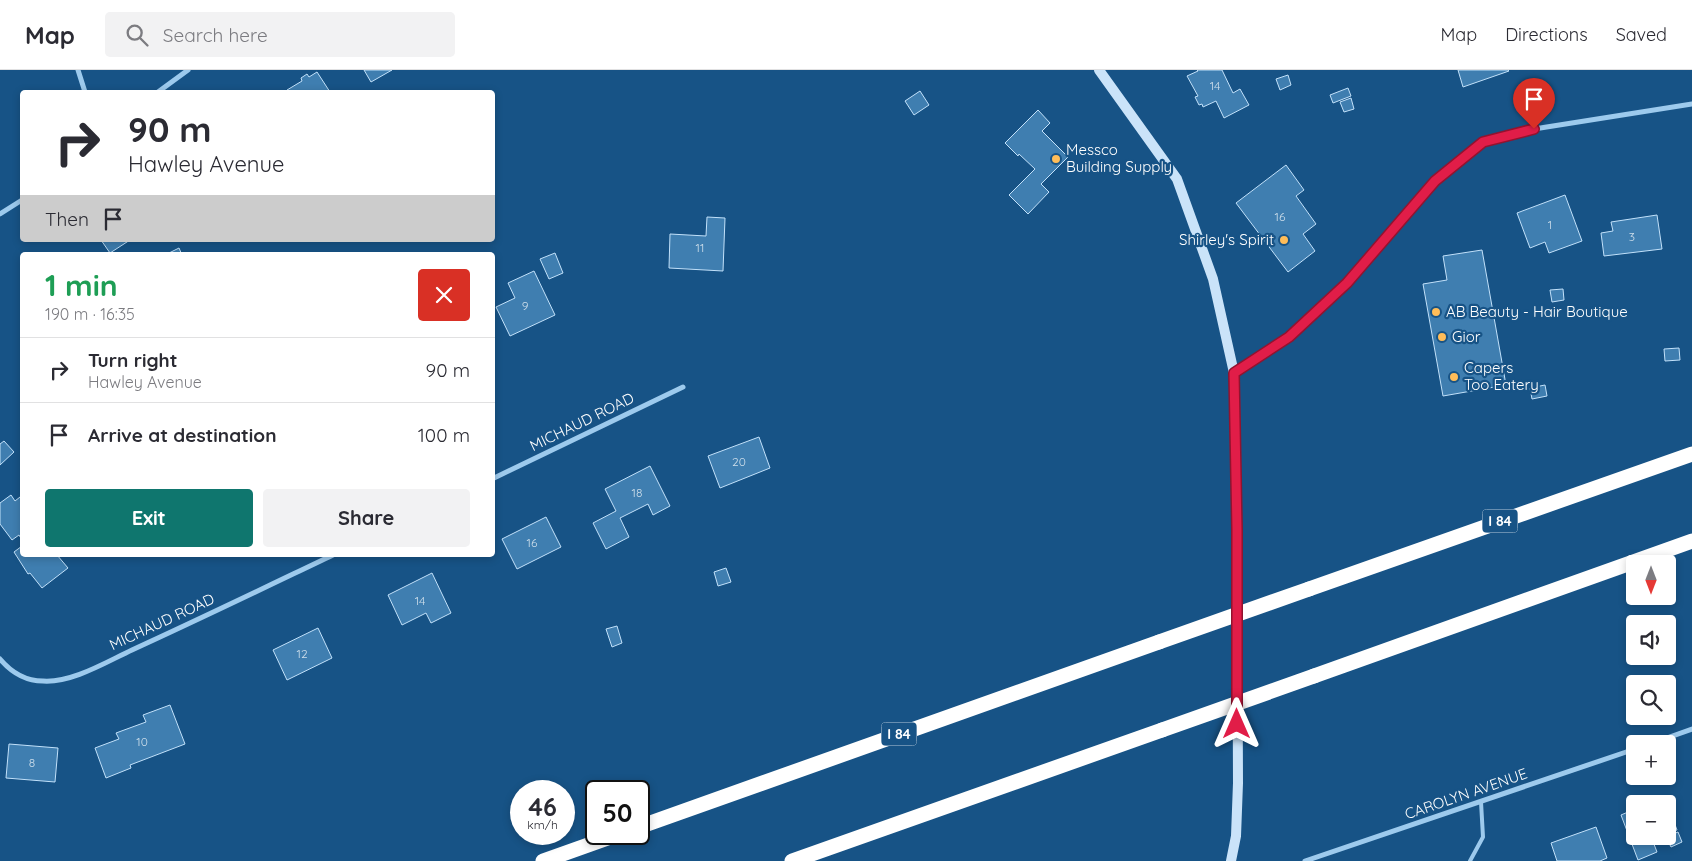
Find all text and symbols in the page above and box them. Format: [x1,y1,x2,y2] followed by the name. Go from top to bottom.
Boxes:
[105,12,455,57] search box
[25,20,75,50] text: Map
[123,21,151,49] icon: search
[163,23,268,47] text: Search here
[1440,23,1477,46] text: Map
[1505,23,1588,46] text: Directions
[1616,23,1667,46] text: Saved
[1210,78,1220,93] house number: 14
[1513,78,1555,129] pin
[1520,85,1548,113] icon: arrive
[128,107,211,151] text: 90 m
[45,110,110,175] icon: right
[1066,140,1172,176] place label: Messco Building Supply
[128,150,285,178] text: Hawley Avenue
[1050,153,1062,165] marker: Messco Building Supply
[99,205,127,233] icon: arrive
[45,207,89,231] text: Then
[1275,209,1286,224] house number: 16
[1548,217,1552,232] house number: 1
[1629,229,1635,244] house number: 3
[1179,230,1274,249] place label: Shirley's Spirit
[1278,234,1290,246] marker: Shirley's Spirit
[696,240,704,255] house number: 11
[45,266,118,304] text: 1 min
[418,269,470,321] button: close
[522,298,529,313] house number: 9
[1446,302,1628,321] place label: AB Beauty - Hair Boutique
[45,304,135,324] text: 190 m · 16:35
[1430,306,1442,318] marker: AB Beauty - Hair Boutique
[1452,327,1481,346] place label: Gior
[1436,331,1448,343] marker: Gior
[88,348,177,372] text: Turn right
[45,356,73,384] icon: right
[426,358,470,382] text: 90 m
[1464,358,1539,394] place label: Capers Too Eatery
[1448,371,1460,383] marker: Capers Too Eatery
[88,372,202,392] text: Hawley Avenue
[527,388,637,455] street label: MICHAUD ROAD
[45,421,73,449] icon: arrive
[88,423,277,447] text: Arrive at destination
[418,423,470,447] text: 100 m
[732,454,746,469] house number: 20
[632,485,642,500] house number: 18
[45,489,253,547] button: Exit
[263,489,470,547] button: Share
[1482,510,1518,532] road number: I 84
[527,535,538,550] house number: 16
[1626,555,1676,605] north arrow
[1626,555,1676,845] map controls
[106,589,218,654] street label: MICHAUD ROAD
[415,593,425,608] house number: 14
[1626,615,1676,665] button: sound
[296,646,308,661] house number: 12
[1626,675,1676,725] button: search
[1210,697,1262,749] position arrow
[882,722,916,746] road number: I 84
[136,734,148,749] house number: 10
[1626,735,1676,785] button: +
[29,755,35,770] house number: 8
[1402,764,1530,823] street label: CAROLYN AVENUE
[585,780,650,845] speed limit sign: 50
[528,791,557,822] text: 46
[1626,795,1676,845] button: −
[527,817,558,832] text: km/h

